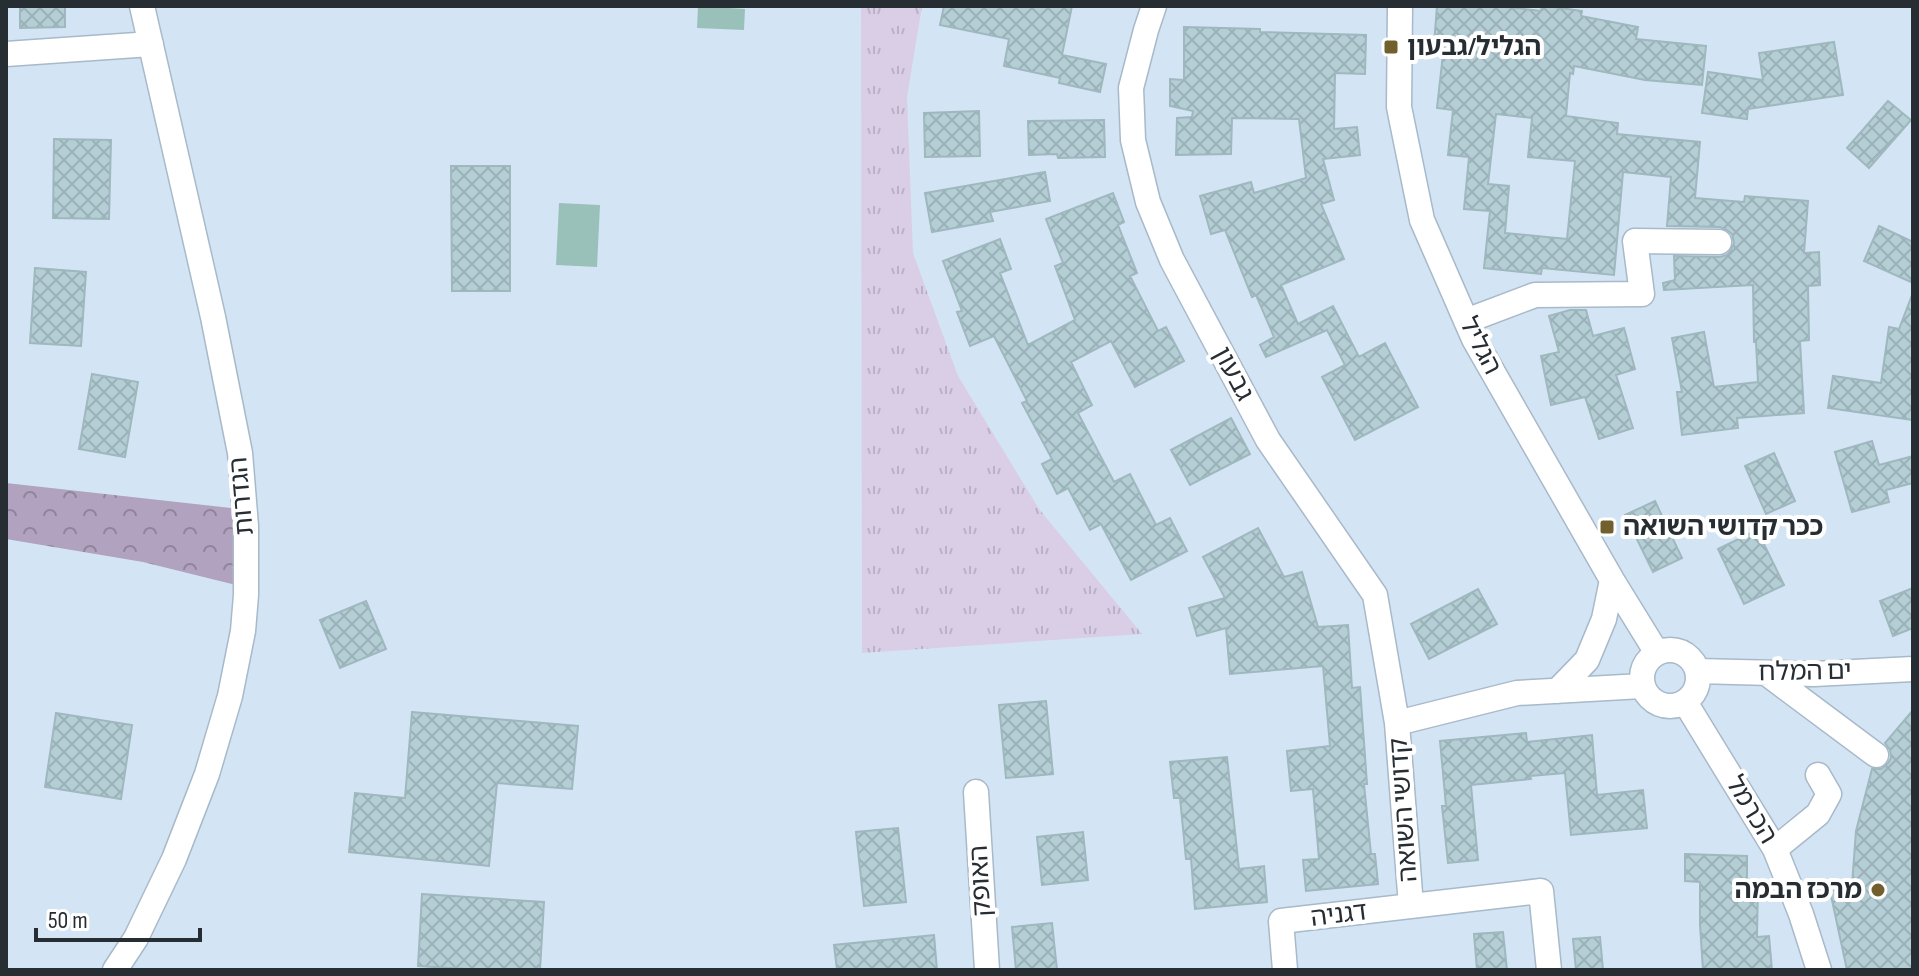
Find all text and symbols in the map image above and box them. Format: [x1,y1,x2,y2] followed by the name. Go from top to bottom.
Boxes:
[1407,32,1541,63] place label: הגליל/גבעון
[1382,38,1400,56] marker: הגליל/גבעון
[1452,312,1508,380] street label: הגליל
[1206,342,1260,406] street label: גבעון
[223,456,261,536] street label: הגדרות
[1623,512,1823,543] place label: ככר קדושי השואה
[1598,518,1616,536] marker: ככר קדושי השואה
[1758,656,1852,688] street label: ים המלח
[1383,737,1425,883] street label: קדושי השואה
[1719,770,1783,850] street label: הכרמל
[964,844,998,918] street label: האופק
[1735,875,1862,906] place label: מרכז הבמה
[1869,881,1887,899] marker: מרכז הבמה
[36,892,200,942] scale bar
[1309,896,1369,934] street label: דגניה
[48,906,88,935] text: 50 m

